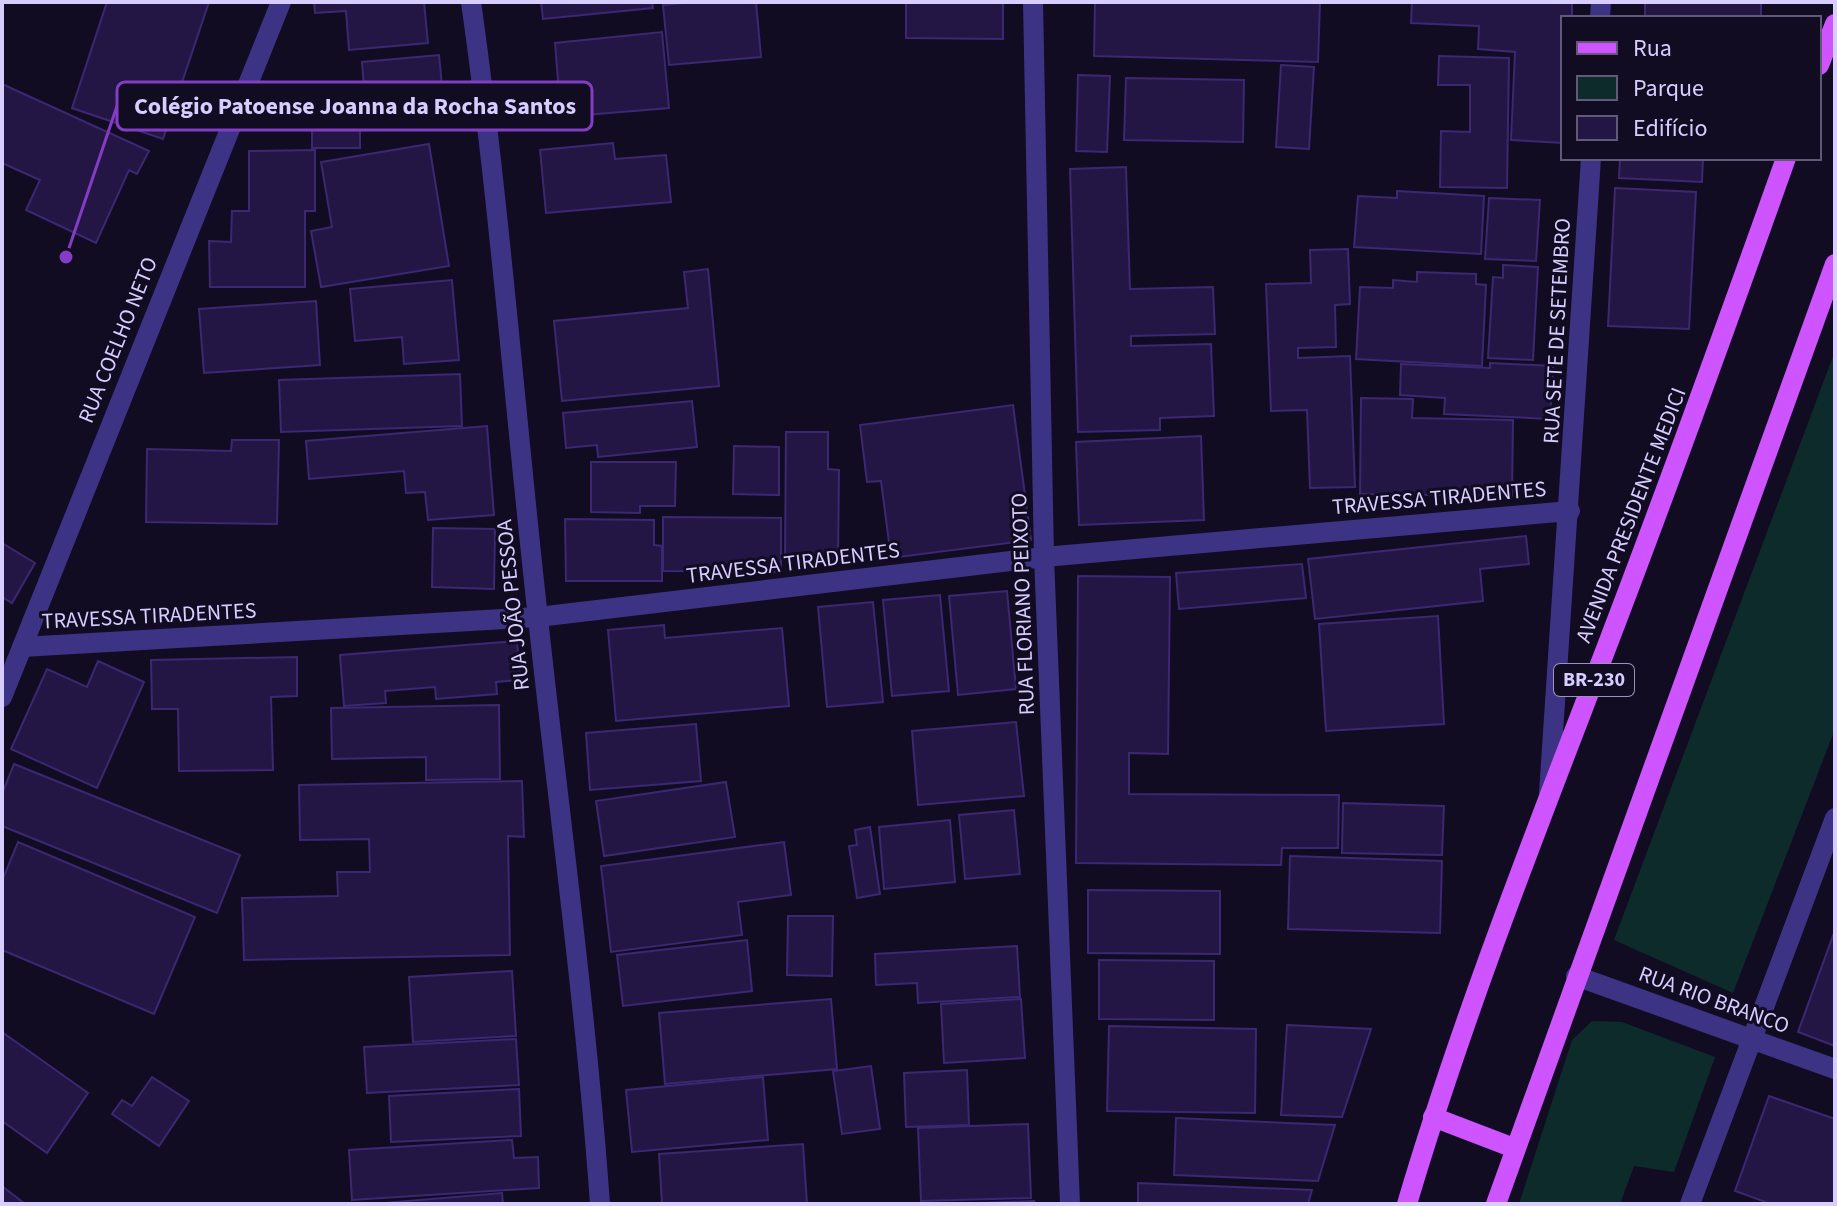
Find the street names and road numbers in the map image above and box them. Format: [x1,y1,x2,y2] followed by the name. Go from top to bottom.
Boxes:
[1535,217,1579,445] street label: RUA SETE DE SETEMBRO
[70,252,166,428] street label: RUA COELHO NETO
[1568,383,1694,647] street label: AVENIDA PRESIDENTE MEDICI
[1331,473,1547,523] street label: TRAVESSA TIRADENTES
[1003,492,1043,716] street label: RUA FLORIANO PEIXOTO
[488,518,538,692] street label: RUA JOÃO PESSOA
[684,534,902,592] street label: TRAVESSA TIRADENTES
[41,594,257,638] street label: TRAVESSA TIRADENTES
[1554,664,1634,696] road number: BR-230
[1634,958,1794,1042] street label: RUA RIO BRANCO

